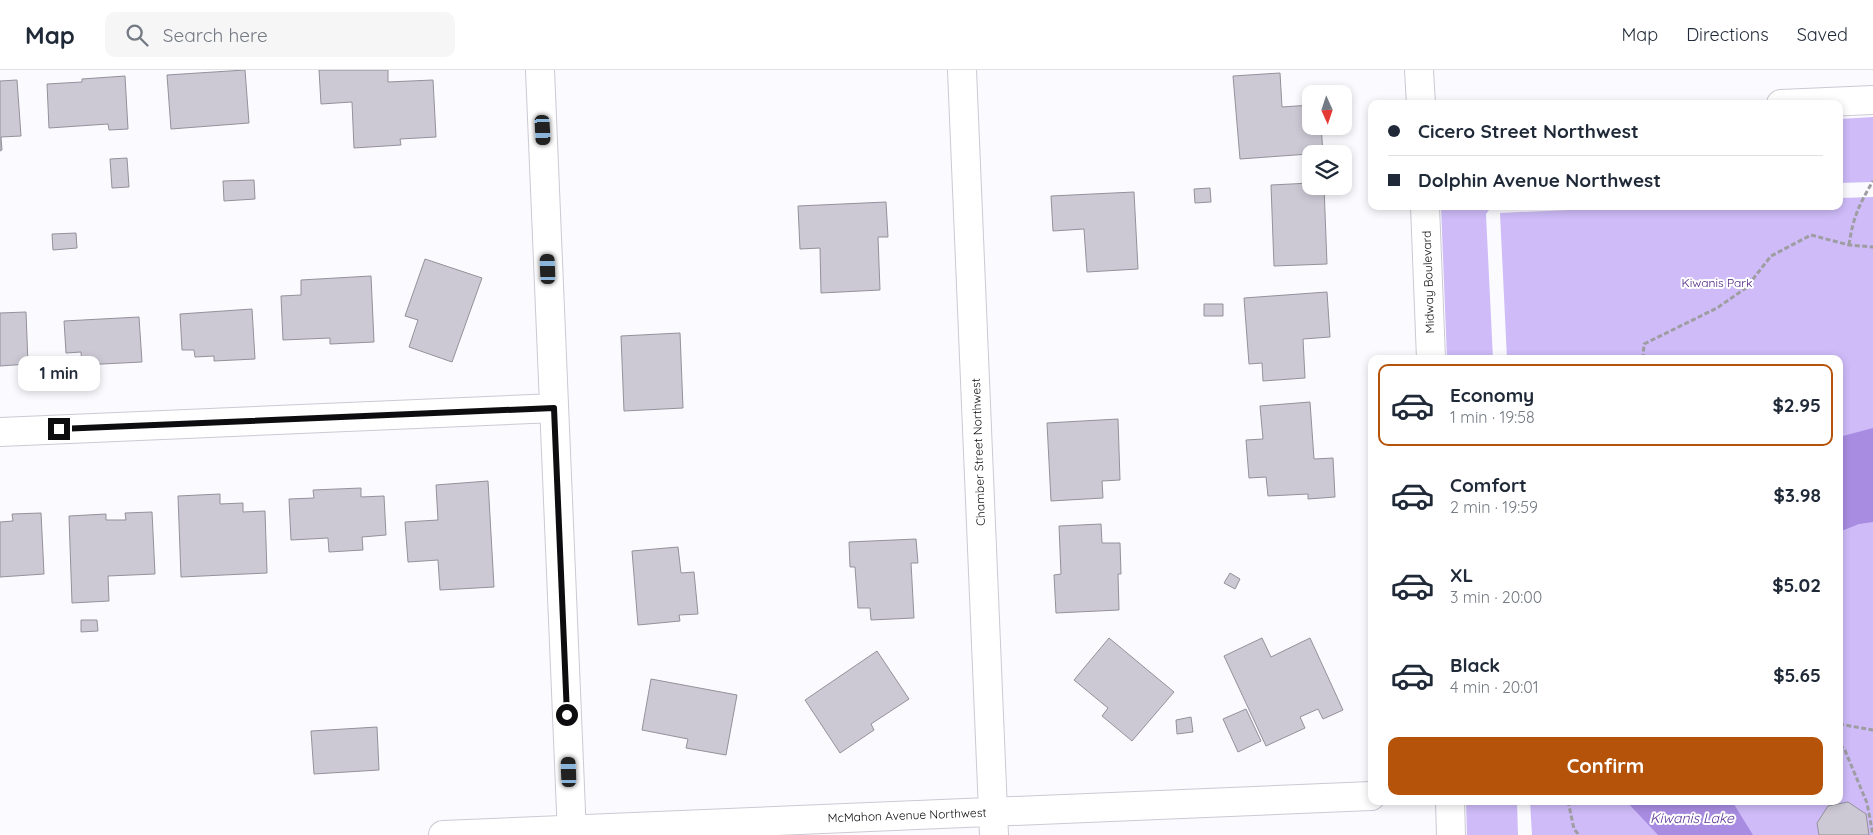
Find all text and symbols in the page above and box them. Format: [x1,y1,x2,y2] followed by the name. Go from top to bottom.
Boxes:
[105,12,455,57] search box
[25,20,75,50] text: Map
[123,21,151,49] icon: search
[163,23,268,47] text: Search here
[1621,23,1658,46] text: Map
[1686,23,1769,46] text: Directions
[1797,23,1848,46] text: Saved
[1302,85,1352,135] north arrow
[1302,85,1352,195] map controls
[534,115,551,145] car
[1418,119,1639,143] text: Cicero Street Northwest
[1302,145,1352,195] button: layers
[1418,168,1661,192] text: Dolphin Avenue Northwest
[1419,230,1437,334] street label: Midway Boulevard
[539,254,556,284] car
[1682,275,1752,290] park label: Kiwanis Park
[18,356,100,392] callout: 1 min
[40,363,78,383] text: 1 min
[968,378,988,526] street label: Chamber Street Northwest
[1390,383,1435,428] icon: car
[1450,383,1534,407] text: Economy
[1772,393,1821,417] text: $2.95
[1450,407,1535,427] text: 1 min · 19:58
[48,418,70,440] route end
[1390,473,1435,518] icon: car
[1450,473,1527,497] text: Comfort
[1774,483,1821,507] text: $3.98
[1450,497,1538,517] text: 2 min · 19:59
[1390,563,1435,608] icon: car
[1450,563,1473,587] text: XL
[1772,573,1821,597] text: $5.02
[1450,587,1542,607] text: 3 min · 20:00
[1390,653,1435,698] icon: car
[1450,653,1500,677] text: Black
[1773,663,1821,687] text: $5.65
[1450,677,1539,697] text: 4 min · 20:01
[556,704,578,726] route start
[1388,737,1823,795] button: Confirm
[560,757,577,787] car
[827,805,987,825] street label: McMahon Avenue Northwest
[1650,809,1735,827] water label: Kiwanis Lake

